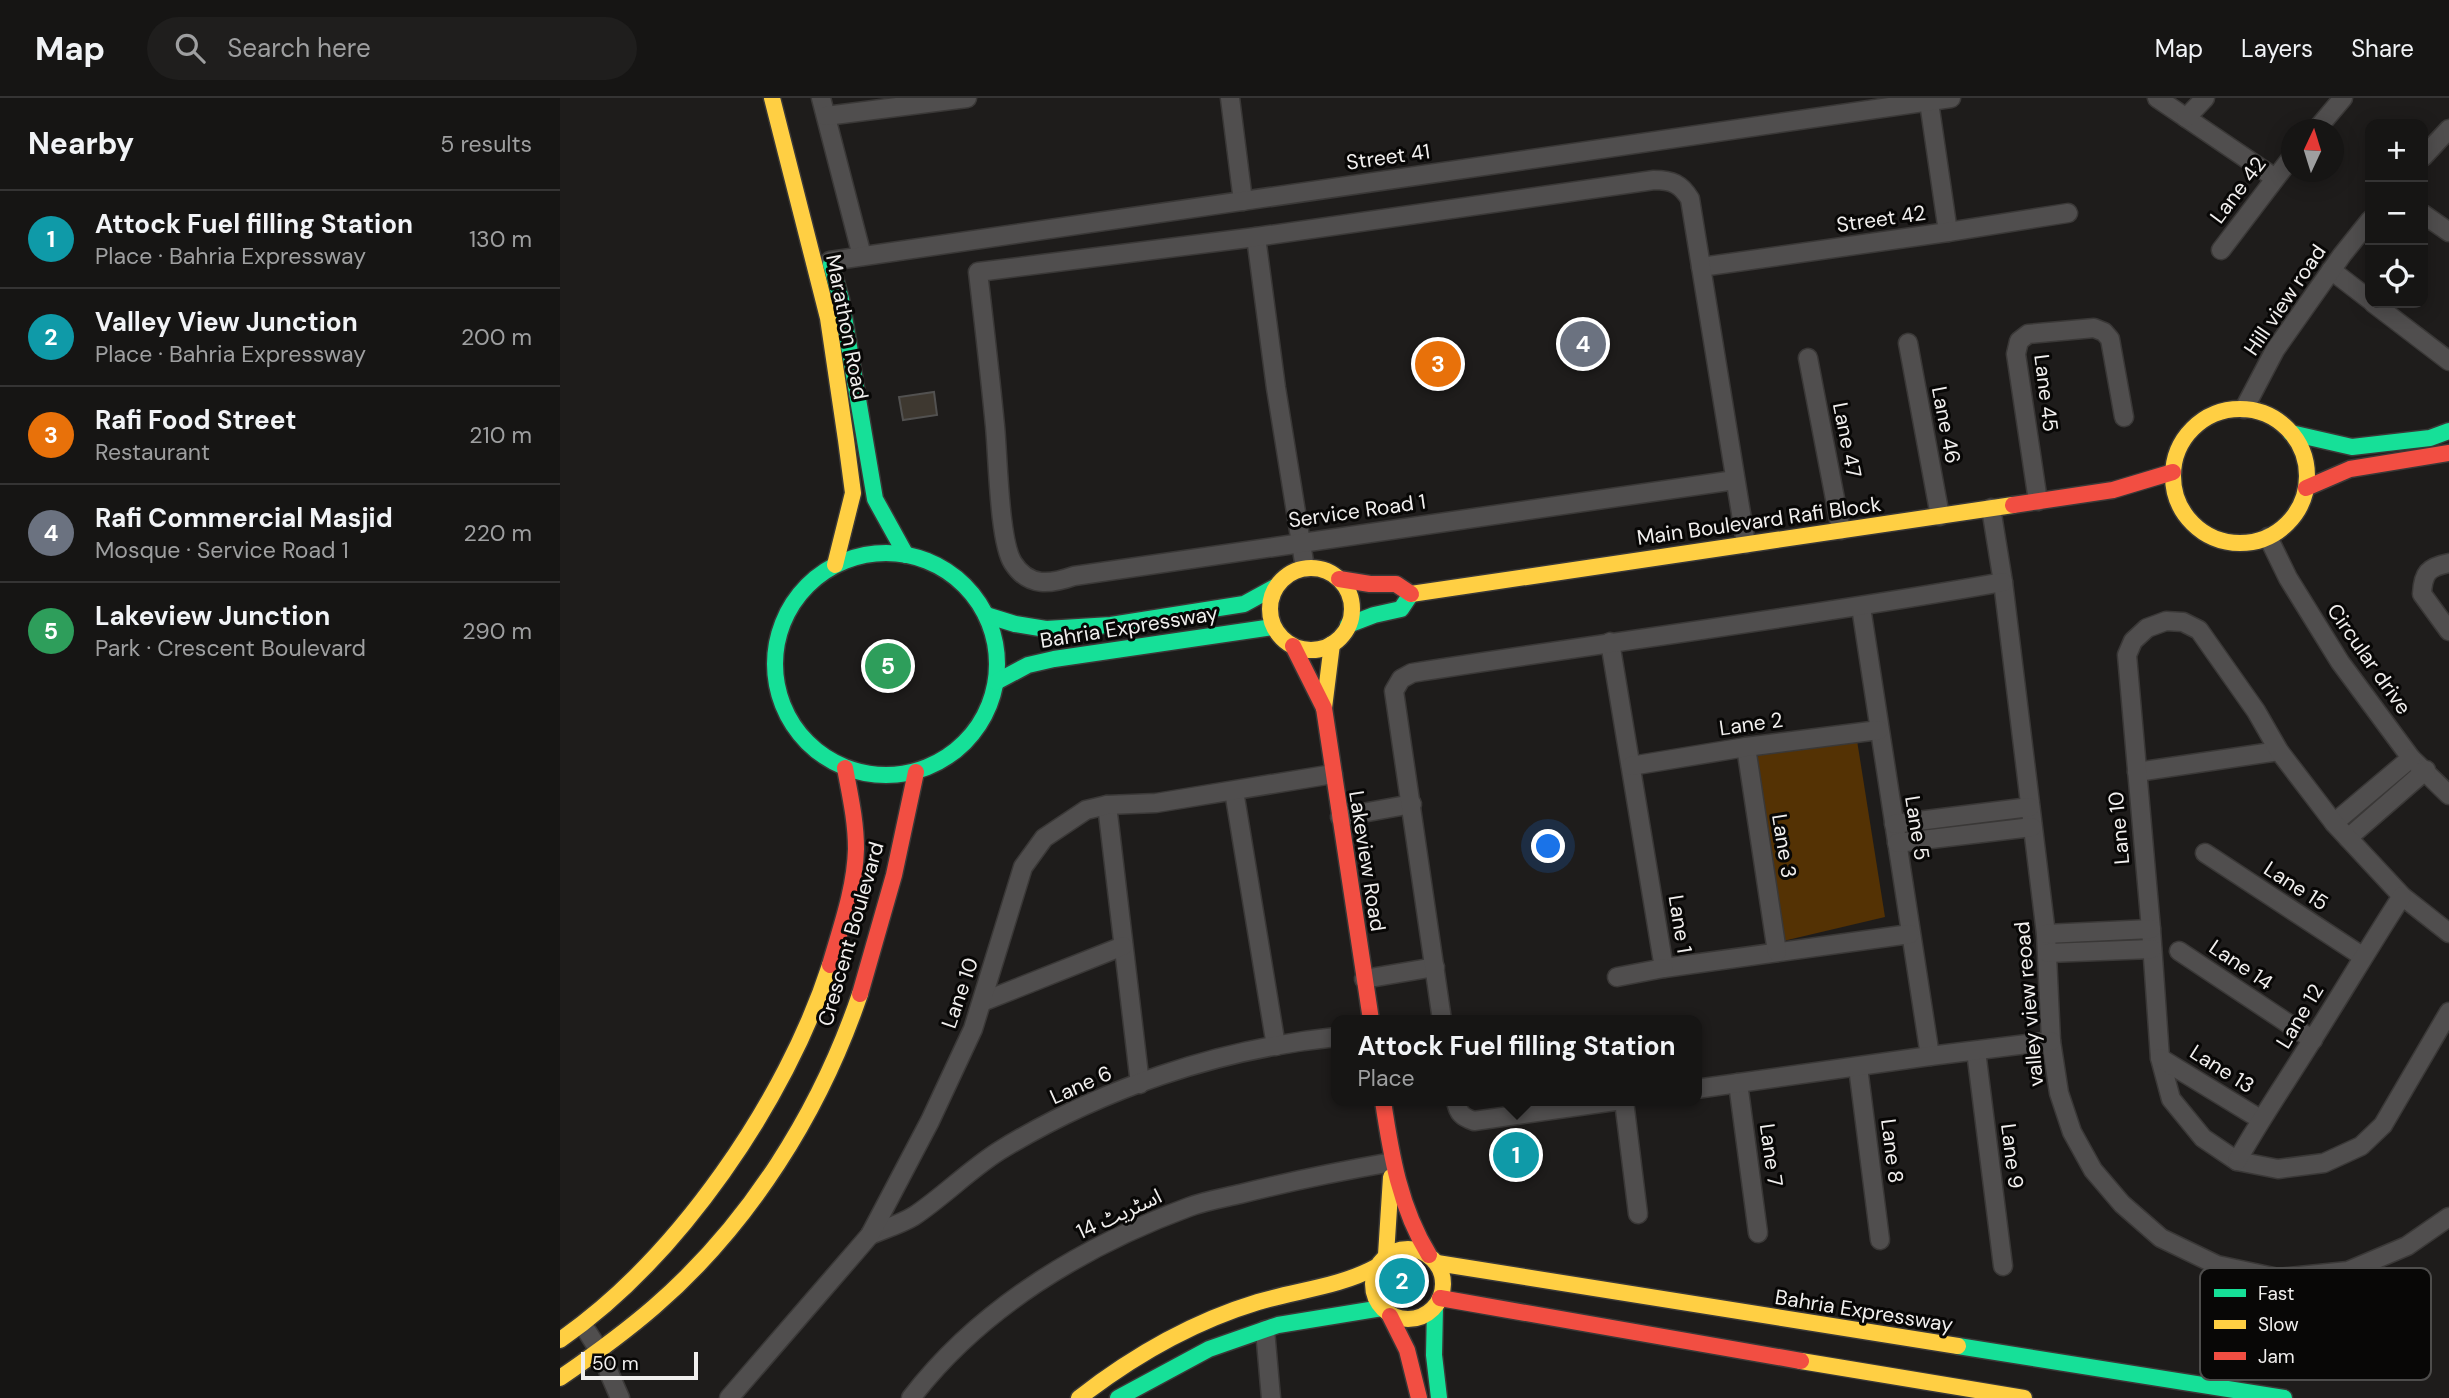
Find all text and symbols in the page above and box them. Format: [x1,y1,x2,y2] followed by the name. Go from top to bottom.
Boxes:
[147,17,637,80] search box
[35,27,105,70] text: Map
[171,29,209,67] icon: search
[227,31,371,65] text: Search here
[2155,33,2203,64] text: Map
[2241,33,2313,64] text: Layers
[2351,33,2414,64] text: Share
[2281,119,2344,182] north arrow
[2365,119,2428,308] map controls
[2365,119,2428,182] button: +
[28,124,134,163] text: Nearby
[440,129,532,159] text: 5 results
[1344,137,1432,177] street label: Street 41
[2204,151,2272,229] street label: Lane 42
[2365,182,2428,245] button: −
[1835,199,1927,239] street label: Street 42
[95,207,413,241] text: Attock Fuel filling Station
[47,224,55,254] text: 1
[469,224,532,254] text: 130 m
[2238,239,2332,361] street label: Hill view road
[95,241,366,271] text: Place · Bahria Expressway
[2365,245,2428,308] button: locate
[819,252,875,402] street label: Marathon Road
[95,305,358,339] text: Valley View Junction
[1560,318,1606,370] pin: 4
[44,322,58,352] text: 2
[461,322,532,352] text: 200 m
[1415,338,1461,390] pin: 3
[95,339,366,369] text: Place · Bahria Expressway
[2027,353,2065,433] street label: Lane 45
[1925,384,1967,466] street label: Lane 46
[1826,400,1868,480] street label: Lane 47
[95,403,297,437] text: Rafi Food Street
[44,420,58,450] text: 3
[469,420,532,450] text: 210 m
[95,437,210,467] text: Restaurant
[1286,487,1428,535] street label: Service Road 1
[1635,490,1883,552] street label: Main Boulevard Rafi Block
[95,501,393,535] text: Rafi Commercial Masjid
[44,518,58,548] text: 4
[463,518,532,548] text: 220 m
[95,535,349,565] text: Mosque · Service Road 1
[2320,598,2418,720] street label: Circular drive
[95,599,330,633] text: Lakeview Junction
[1038,599,1220,655] street label: Bahria Expressway
[44,616,58,646] text: 5
[462,616,532,646] text: 290 m
[95,633,366,663] text: Park · Crescent Boulevard
[865,640,911,692] pin: 5
[1717,706,1785,742] street label: Lane 2
[1342,789,1392,933] street label: Lakeview Road
[2102,790,2136,866] street label: Lane 10
[1898,794,1936,862] street label: Lane 5
[1765,812,1803,880] street label: Lane 3
[1531,829,1565,863] your location
[811,839,891,1029] street label: Crescent Boulevard
[2258,855,2334,917] street label: Lane 15
[1662,893,1698,955] street label: Lane 1
[2008,920,2050,1088] street label: valley view reoad
[2204,933,2279,997] street label: Lane 14
[935,954,985,1032] street label: Lane 10
[2270,978,2330,1054] street label: Lane 12
[1331,1015,1702,1106] popup
[1357,1029,1676,1063] text: Attock Fuel filling Station
[2184,1038,2260,1100] street label: Lane 13
[1046,1059,1116,1111] street label: Lane 6
[1357,1063,1415,1093] text: Place
[1874,1117,1910,1185] street label: Lane 8
[1753,1122,1789,1188] street label: Lane 7
[1994,1122,2030,1190] street label: Lane 9
[1493,1129,1539,1181] pin: 1
[1072,1182,1166,1246] street label: اسٹریٹ 14
[1379,1255,1425,1307] pin: 2
[2200,1268,2431,1380] legend
[2258,1281,2294,1306] text: Fast
[1773,1283,1955,1339] street label: Bahria Expressway
[2258,1312,2299,1337] text: Slow
[2258,1344,2295,1369] text: Jam
[581,1349,698,1381] scale bar
[592,1351,639,1376] text: 50 m

